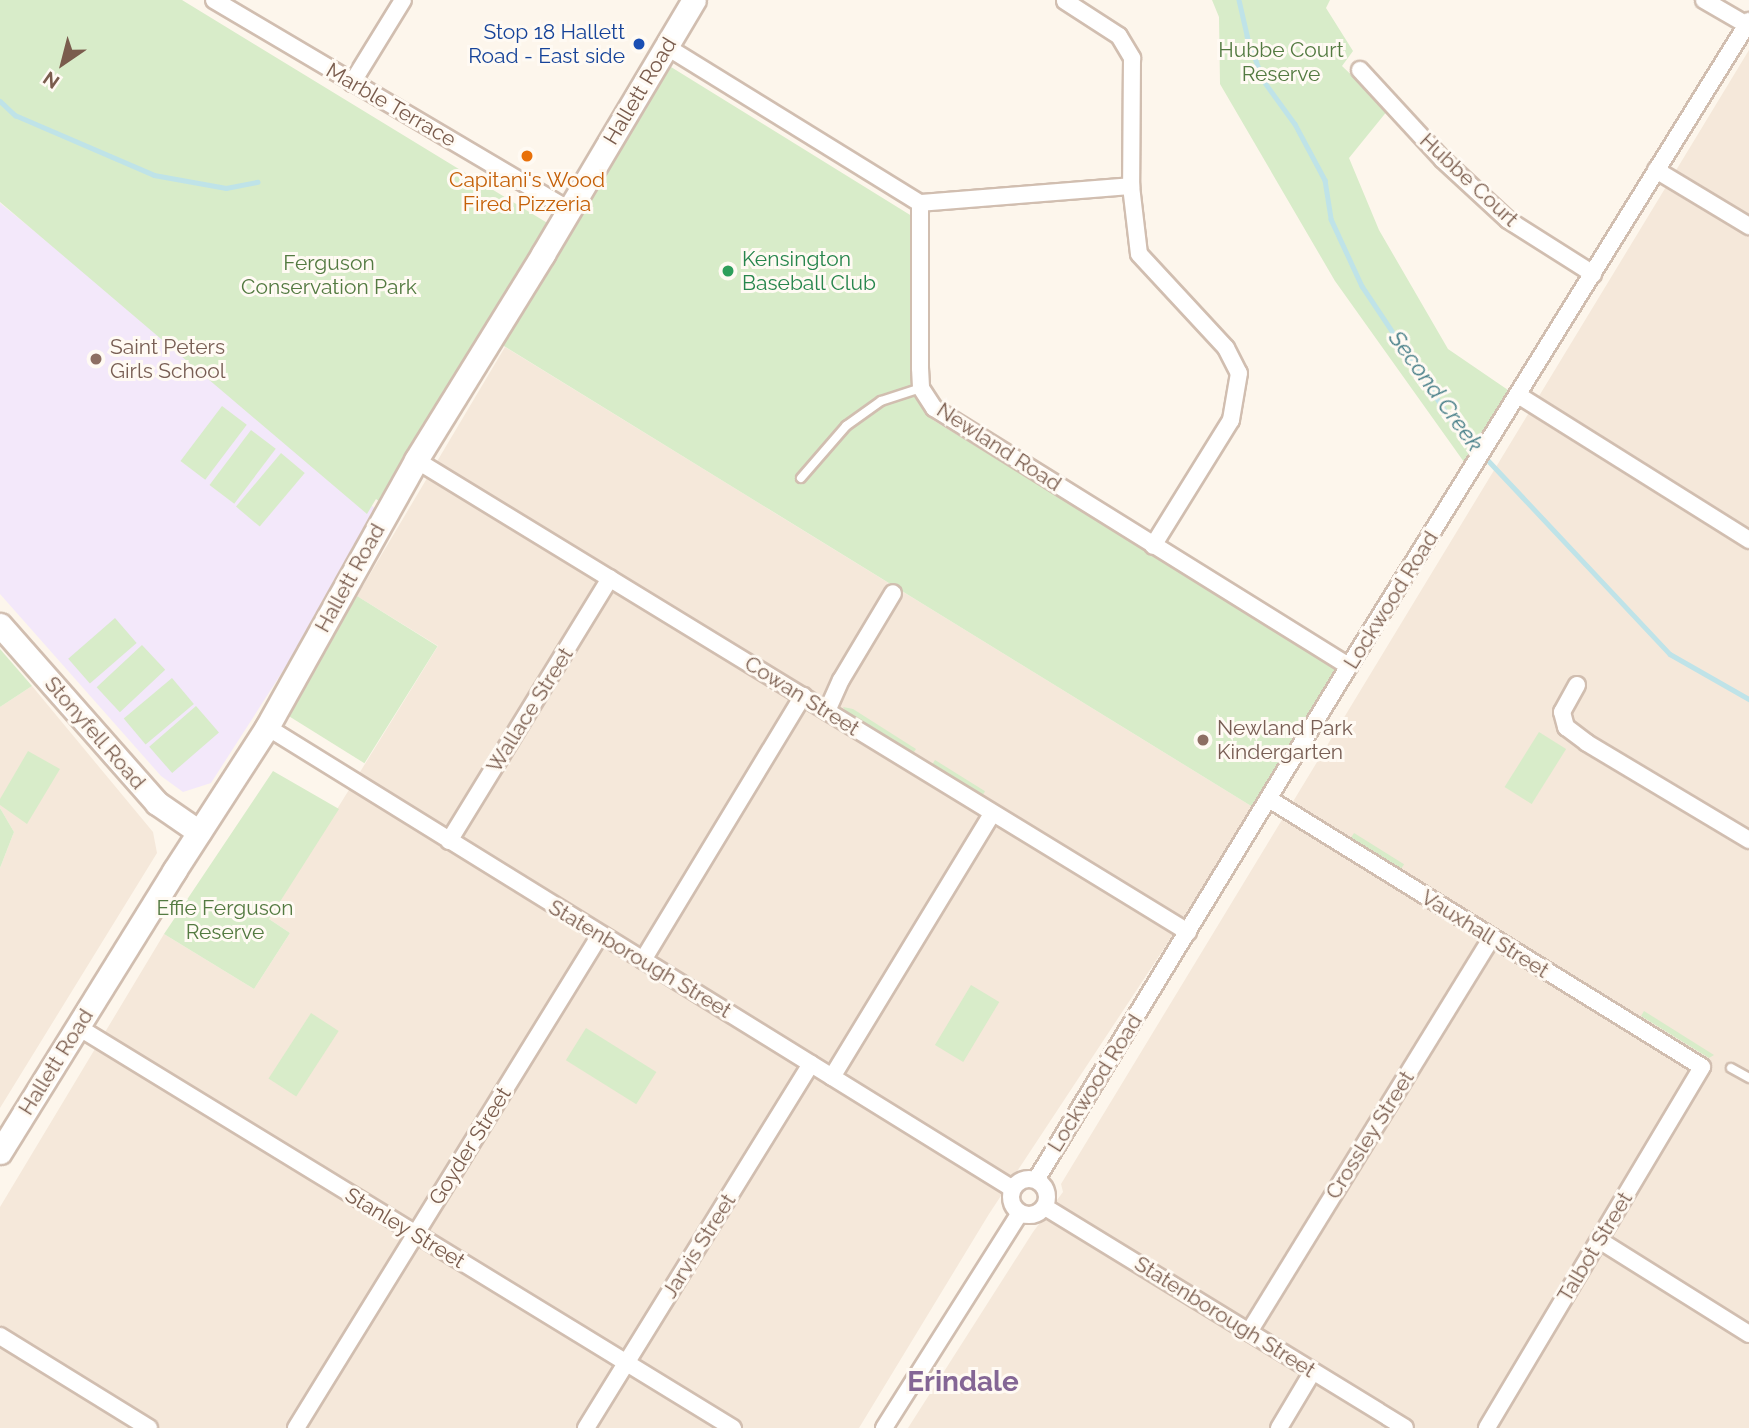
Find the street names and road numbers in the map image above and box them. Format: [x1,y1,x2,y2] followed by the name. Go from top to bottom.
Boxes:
[598,33,682,149] street label: Hallett Road
[321,58,461,152] street label: Marble Terrace
[1415,128,1523,232] street label: Hubbe Court
[932,397,1066,497] street label: Newland Road
[310,519,390,637] street label: Hallett Road
[1339,526,1443,674] street label: Lockwood Road
[482,643,578,777] street label: Wallace Street
[740,651,864,741] street label: Cowan Street
[39,671,151,795] street label: Stonyfell Road
[1416,885,1554,983] street label: Vauxhall Street
[544,894,736,1024] street label: Statenborough Street
[13,1004,99,1120] street label: Hallett Road
[1043,1009,1147,1157] street label: Lockwood Road
[1320,1066,1420,1204] street label: Crossley Street
[424,1082,516,1210] street label: Goyder Street
[340,1182,470,1274] street label: Stanley Street
[1552,1188,1638,1306] street label: Talbot Street
[657,1189,741,1303] street label: Jarvis Street
[1130,1251,1320,1383] street label: Statenborough Street

